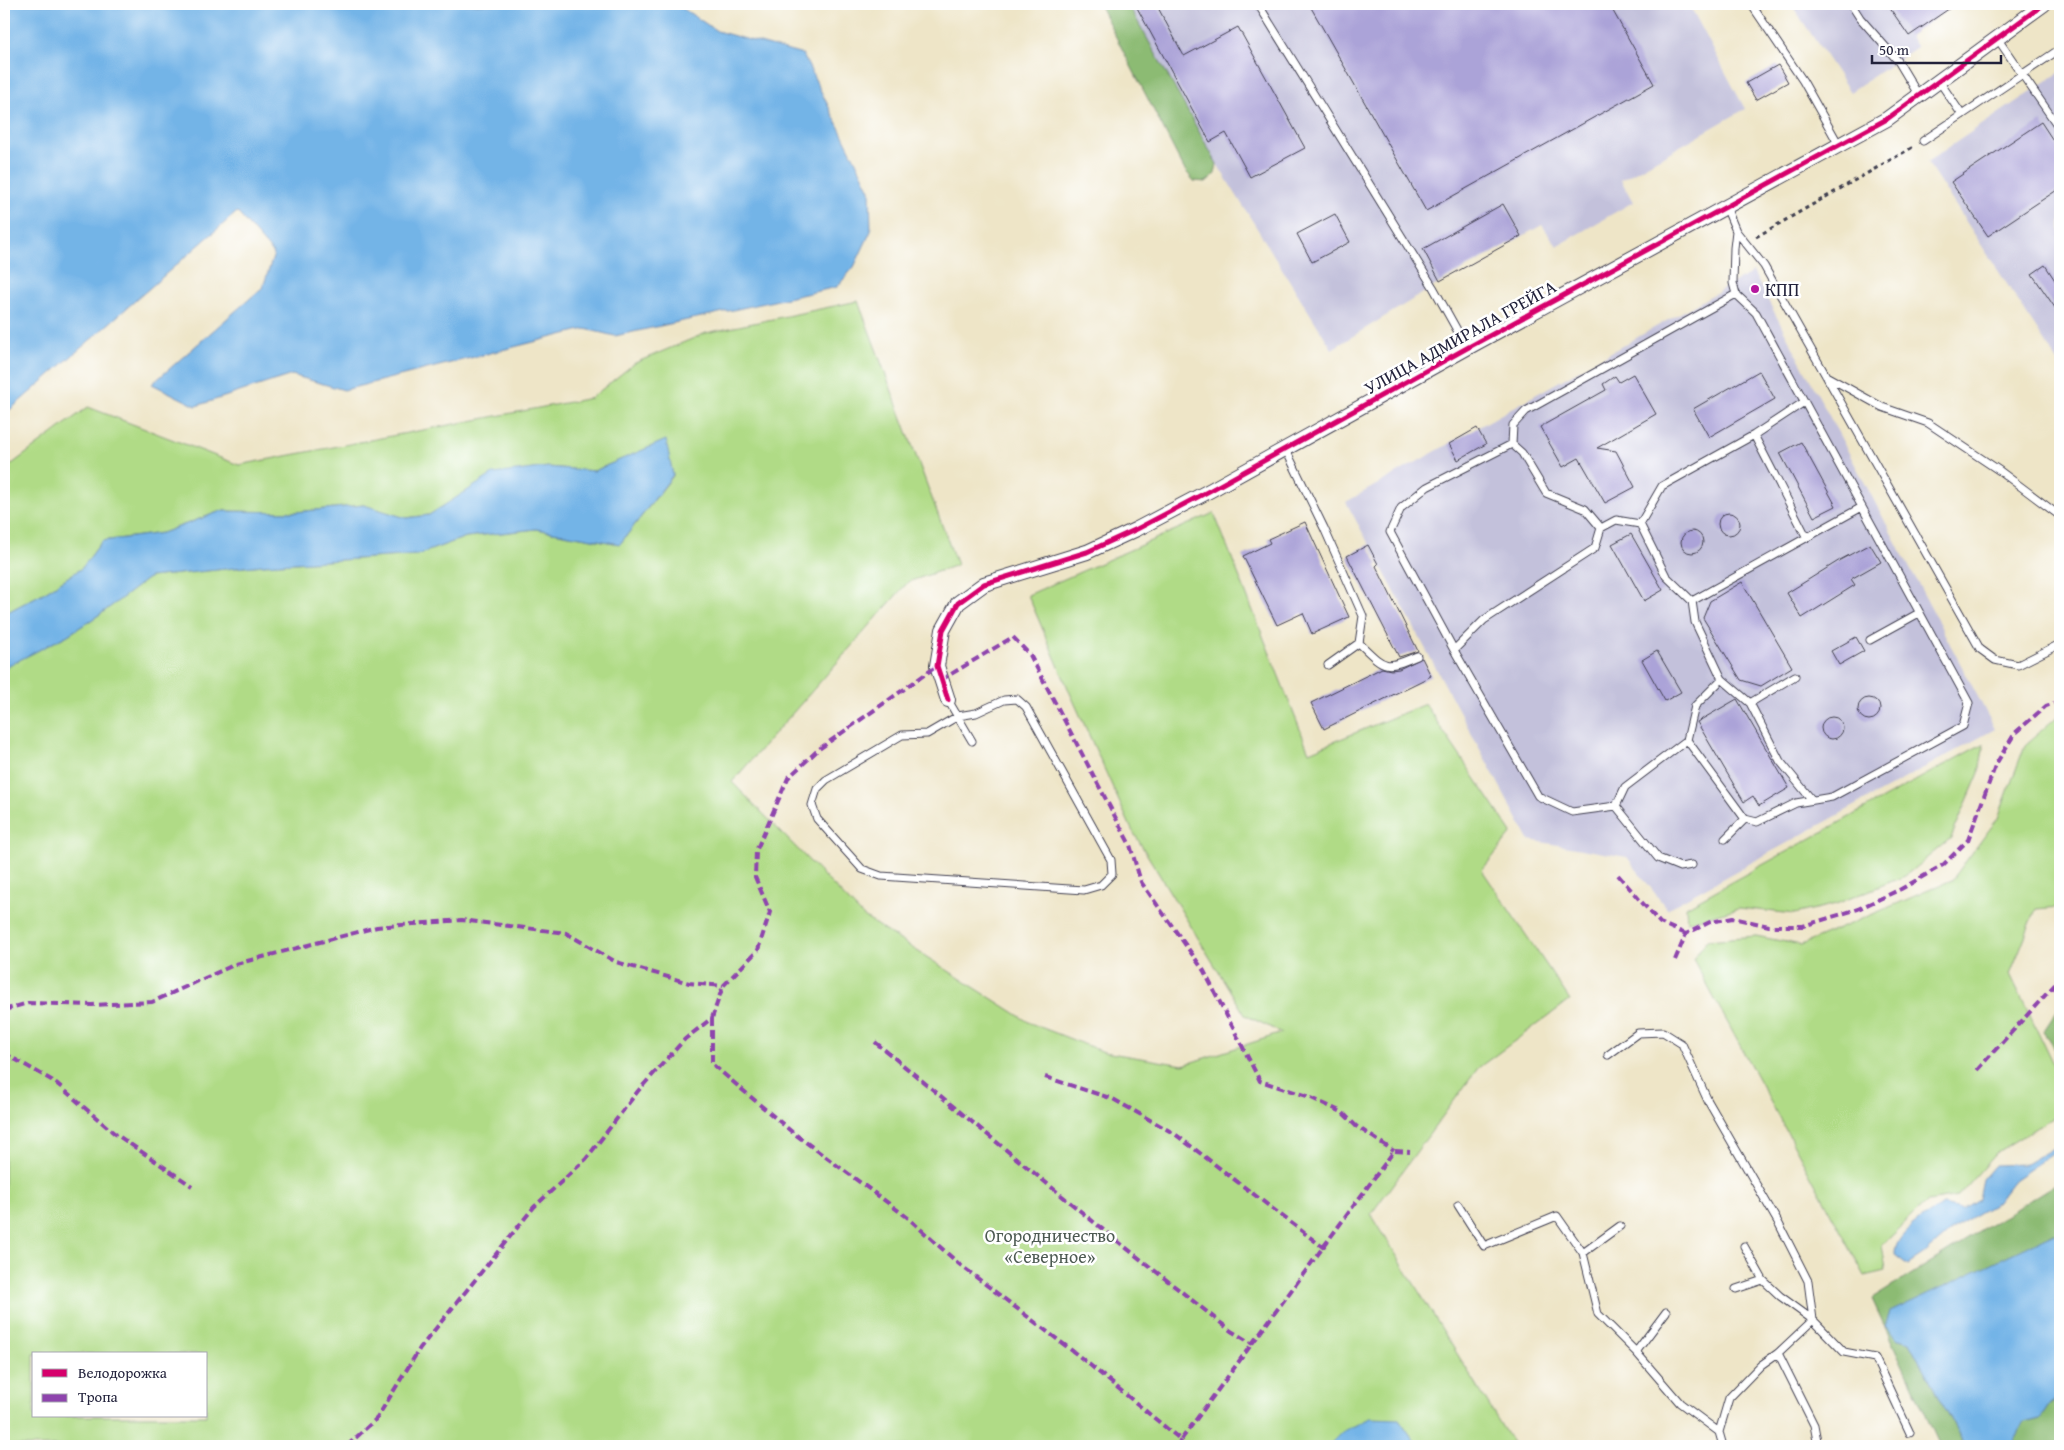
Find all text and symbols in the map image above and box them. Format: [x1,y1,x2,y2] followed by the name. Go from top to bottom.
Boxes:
[1872,32,2000,64] scale bar
[1879,39,1910,60] text: 50 m
[1359,273,1561,401] street label: УЛИЦА АДМИРАЛА ГРЕЙГА
[1765,276,1800,303] place label: КПП
[1749,283,1761,295] marker: КПП
[985,1222,1115,1270] park label: Огородничество «Северное»
[32,1352,208,1418] legend
[78,1362,168,1383] text: Велодорожка
[78,1386,119,1407] text: Тропа

